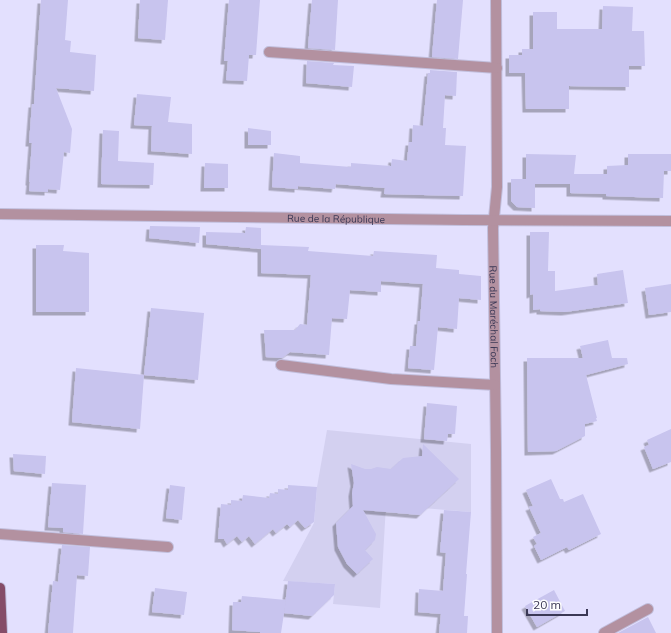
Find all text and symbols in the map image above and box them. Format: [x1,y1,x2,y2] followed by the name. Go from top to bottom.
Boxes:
[287,212,385,226] street label: Rue de la République
[487,265,501,368] street label: Rue du Maréchal Foch
[527,591,587,617] scale bar
[533,597,561,612] text: 20 m

